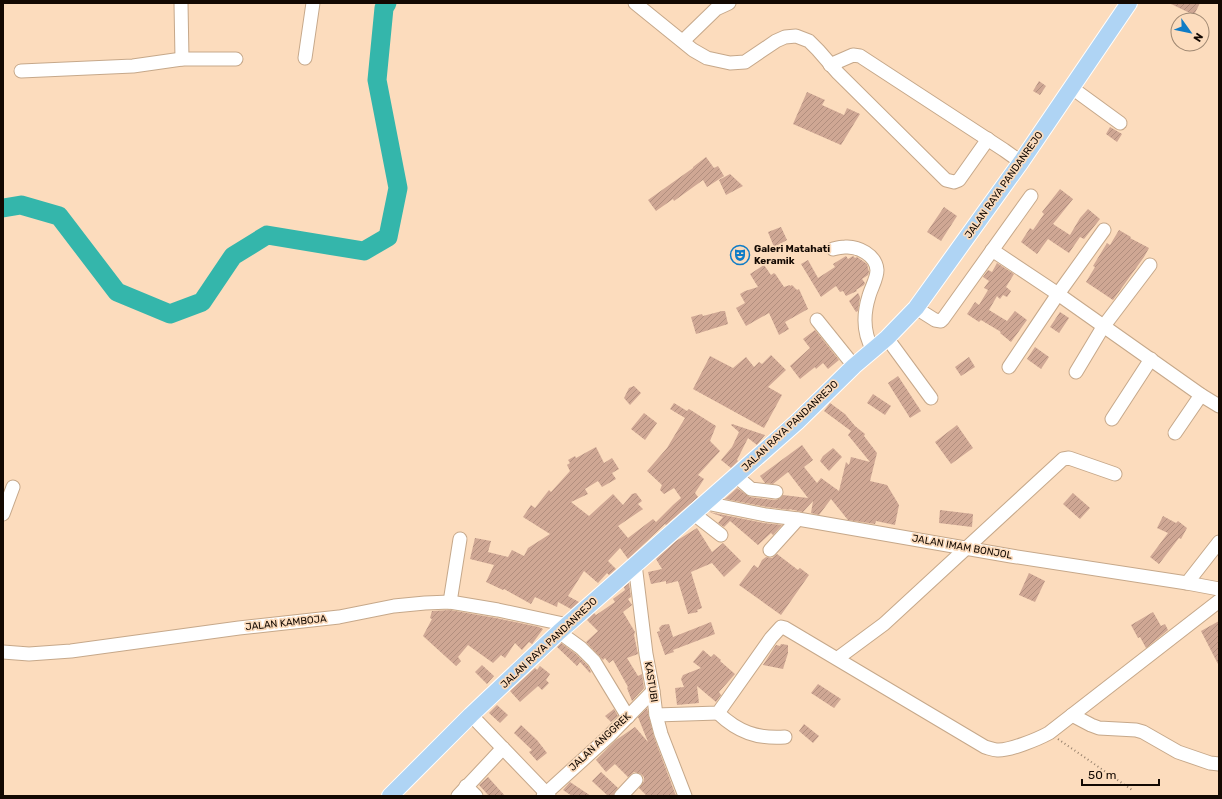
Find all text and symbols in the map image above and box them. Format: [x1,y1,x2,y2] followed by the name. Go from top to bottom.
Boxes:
[1170,12,1210,52] north arrow
[1190,30,1206,44] text: N
[962,129,1046,241] street label: JALAN RAYA PANDANREJO
[754,243,830,267] place label: Galeri Matahati Keramik
[729,244,751,266] theatre icon: Galeri Matahati Keramik
[739,378,841,474] street label: JALAN RAYA PANDANREJO
[911,532,1013,562] street label: JALAN IMAM BONJOL
[498,595,600,691] street label: JALAN RAYA PANDANREJO
[245,613,328,633] street label: JALAN KAMBOJA
[642,661,660,703] street label: KASTUBI
[567,710,633,774] street label: JALAN ANGGREK
[1082,761,1159,787] scale bar
[1088,768,1116,782] text: 50 m

